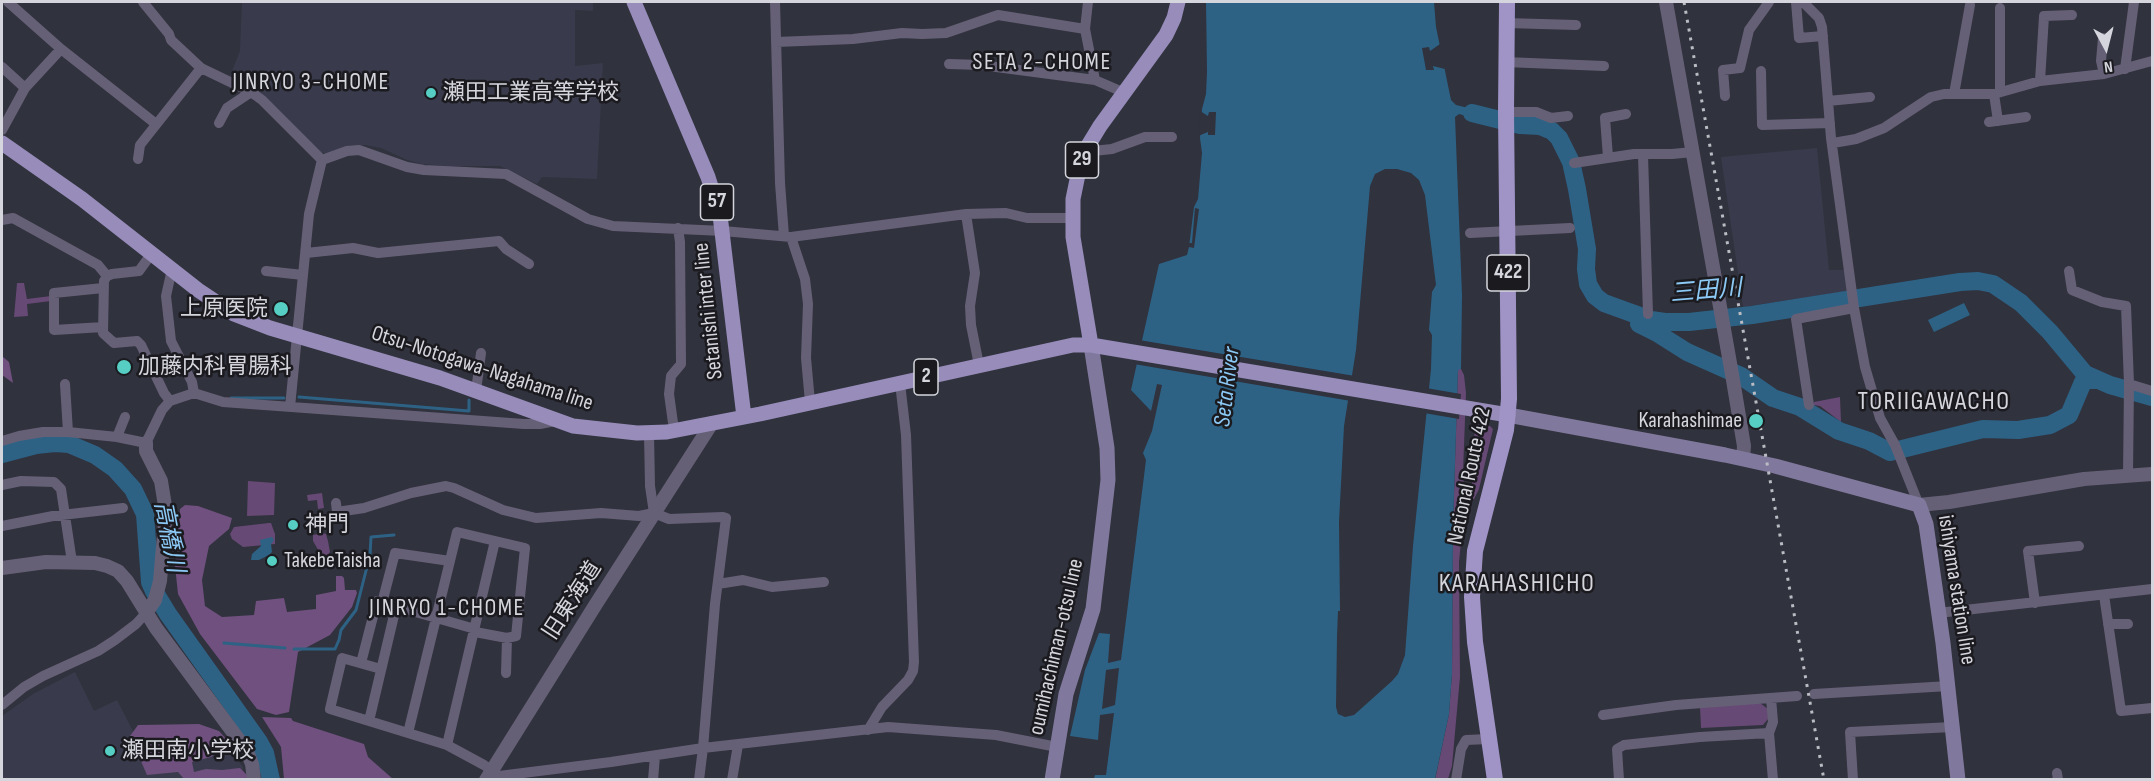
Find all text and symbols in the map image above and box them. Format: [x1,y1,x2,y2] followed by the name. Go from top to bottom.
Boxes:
[2076,18,2136,78] north arrow
[972,49,1112,77] district label: SETA 2-CHOME
[2103,56,2114,76] text: N
[232,69,390,97] district label: JINRYO 3-CHOME
[443,80,619,106] place label: 瀬田工業高等学校
[424,86,438,100] marker: 瀬田工業高等学校
[1066,142,1098,178] road number: 29
[700,184,734,220] road number: 57
[689,241,729,381] street label: Setanishi inter line
[1487,255,1529,291] road number: 422
[1669,275,1743,309] water label: 三田川
[180,296,268,322] place label: 上原医院
[272,300,290,318] marker: 上原医院
[368,321,596,417] street label: Otsu-Notogawa-Nagahama line
[1209,345,1247,429] water label: Seta River
[138,354,292,380] place label: 加藤内科胃腸科
[115,358,133,376] marker: 加藤内科胃腸科
[914,359,938,395] road number: 2
[1858,386,2010,418] district label: TORIIGAWACHO
[1443,405,1497,547] street label: National Route 422
[1639,408,1742,434] place label: Karahashimae
[1747,412,1765,430] marker: Karahashimae
[147,499,189,575] water label: 高橋川
[305,512,349,538] place label: 神門
[1931,513,1981,667] street label: ishiyama station line
[286,518,300,532] marker: 神門
[284,548,381,574] place label: TakebeTaisha
[265,554,279,568] marker: TakebeTaisha
[1024,556,1090,738] street label: oumihachiman-otsu line
[538,557,608,645] street label: 旧東海道
[1439,568,1595,600] district label: KARAHASHICHO
[369,595,525,623] district label: JINRYO 1-CHOME
[122,738,254,764] place label: 瀬田南小学校
[103,744,117,758] marker: 瀬田南小学校

